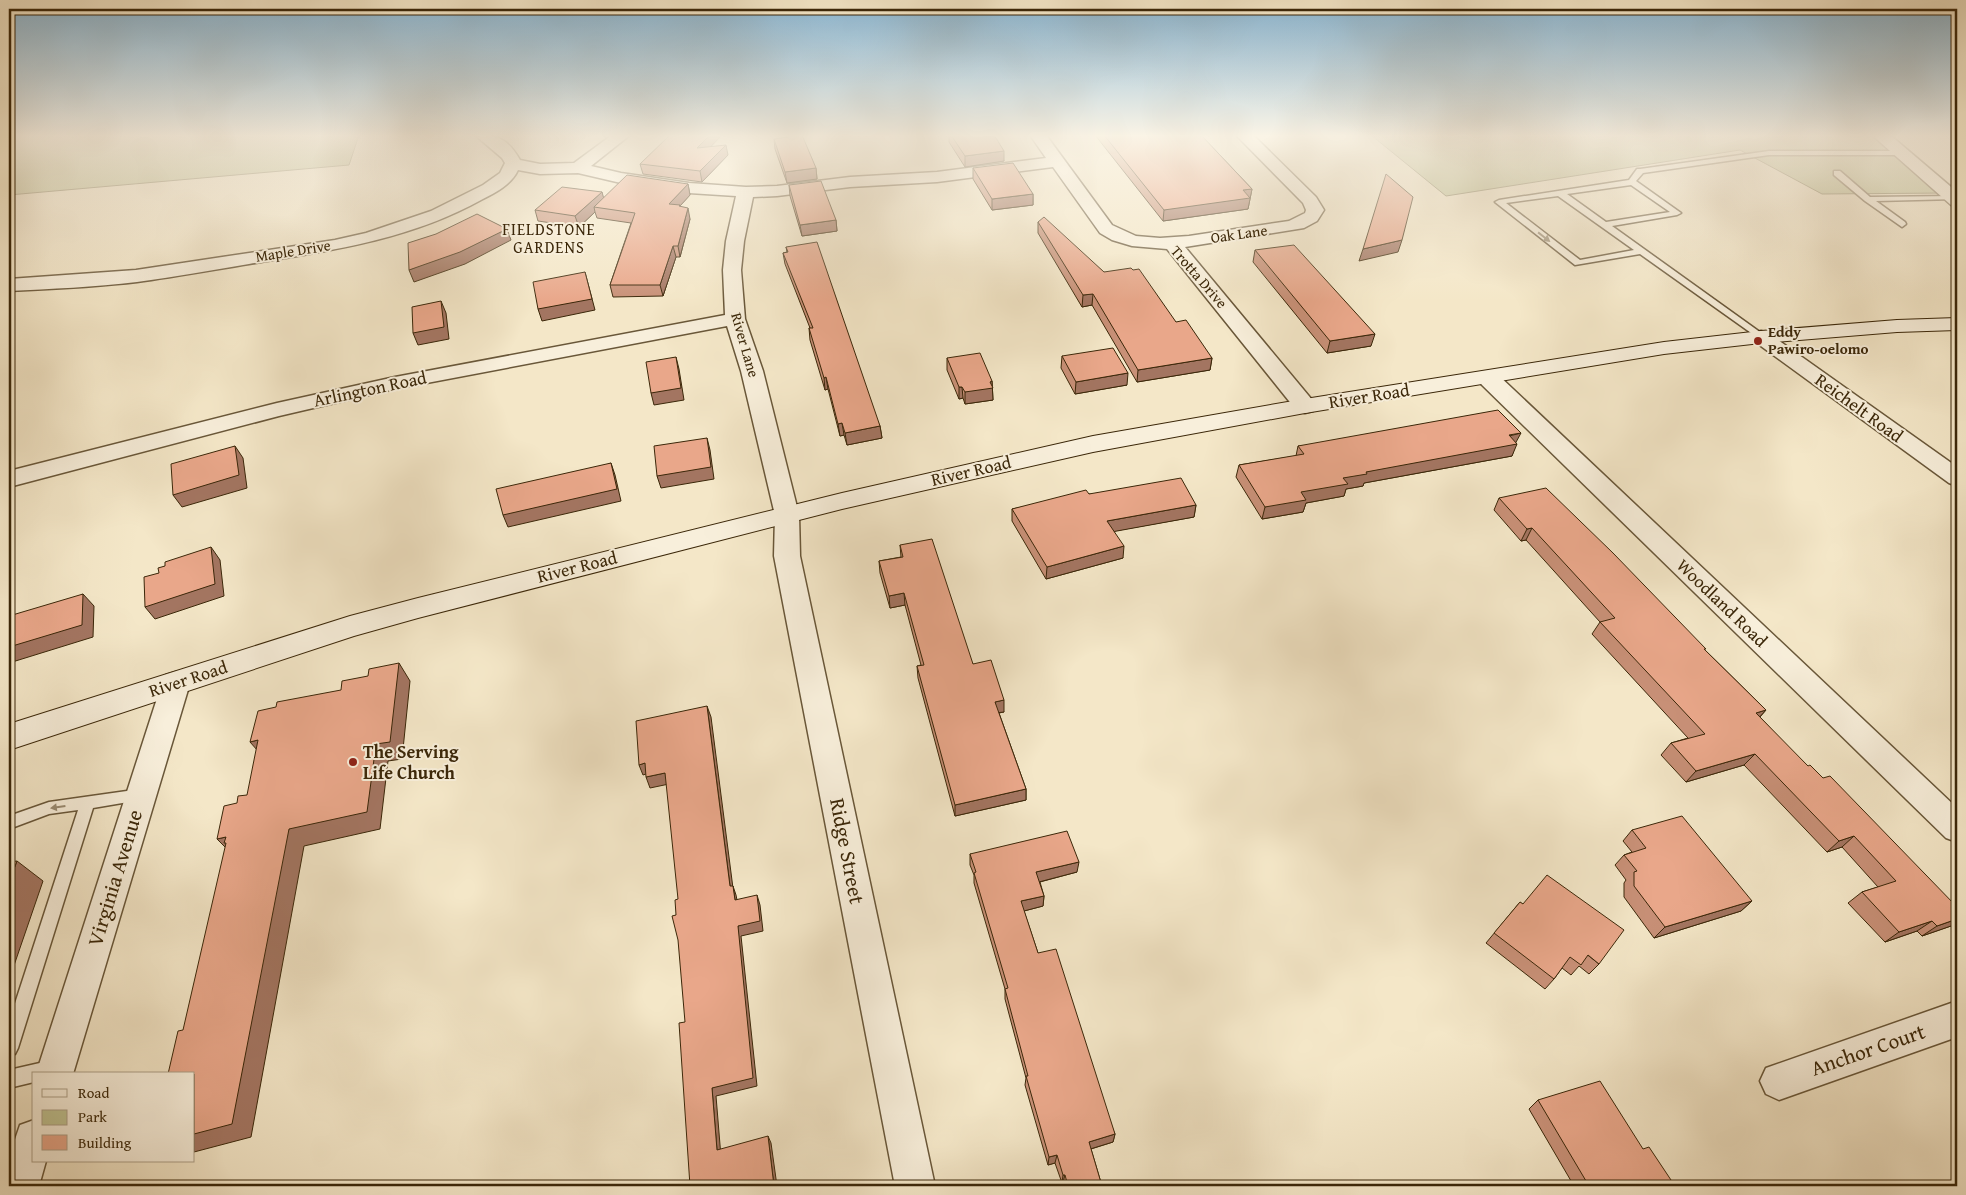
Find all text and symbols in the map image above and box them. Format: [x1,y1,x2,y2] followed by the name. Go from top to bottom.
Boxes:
[502,217,596,259] district label: FIELDSTONE GARDENS
[1209,219,1269,248] street label: Oak Lane
[1537,231,1550,242] one-way arrow
[254,234,332,267] street label: Maple Drive
[1166,241,1232,312] street label: Trotta Drive
[726,310,765,380] street label: River Lane
[1768,321,1869,359] place label: Eddy Pawiro-oelomo
[1752,335,1764,347] marker: Eddy Pawiro-oelomo
[311,363,429,414] street label: Arlington Road
[1810,366,1909,449] street label: Reichelt Road
[1327,376,1412,415] street label: River Road
[928,448,1014,493] street label: River Road
[534,543,620,589] street label: River Road
[1671,552,1774,653] street label: Woodland Road
[145,653,231,704] street label: River Road
[363,738,459,786] place label: The Serving Life Church
[347,756,359,768] marker: The Serving Life Church
[822,795,873,907] street label: Ridge Street
[50,803,66,811] one-way arrow
[79,806,150,950] street label: Virginia Avenue
[1807,1015,1930,1084] street label: Anchor Court
[32,1072,195,1162] legend
[78,1082,109,1103] text: Road
[78,1106,107,1127] text: Park
[78,1132,132,1153] text: Building

